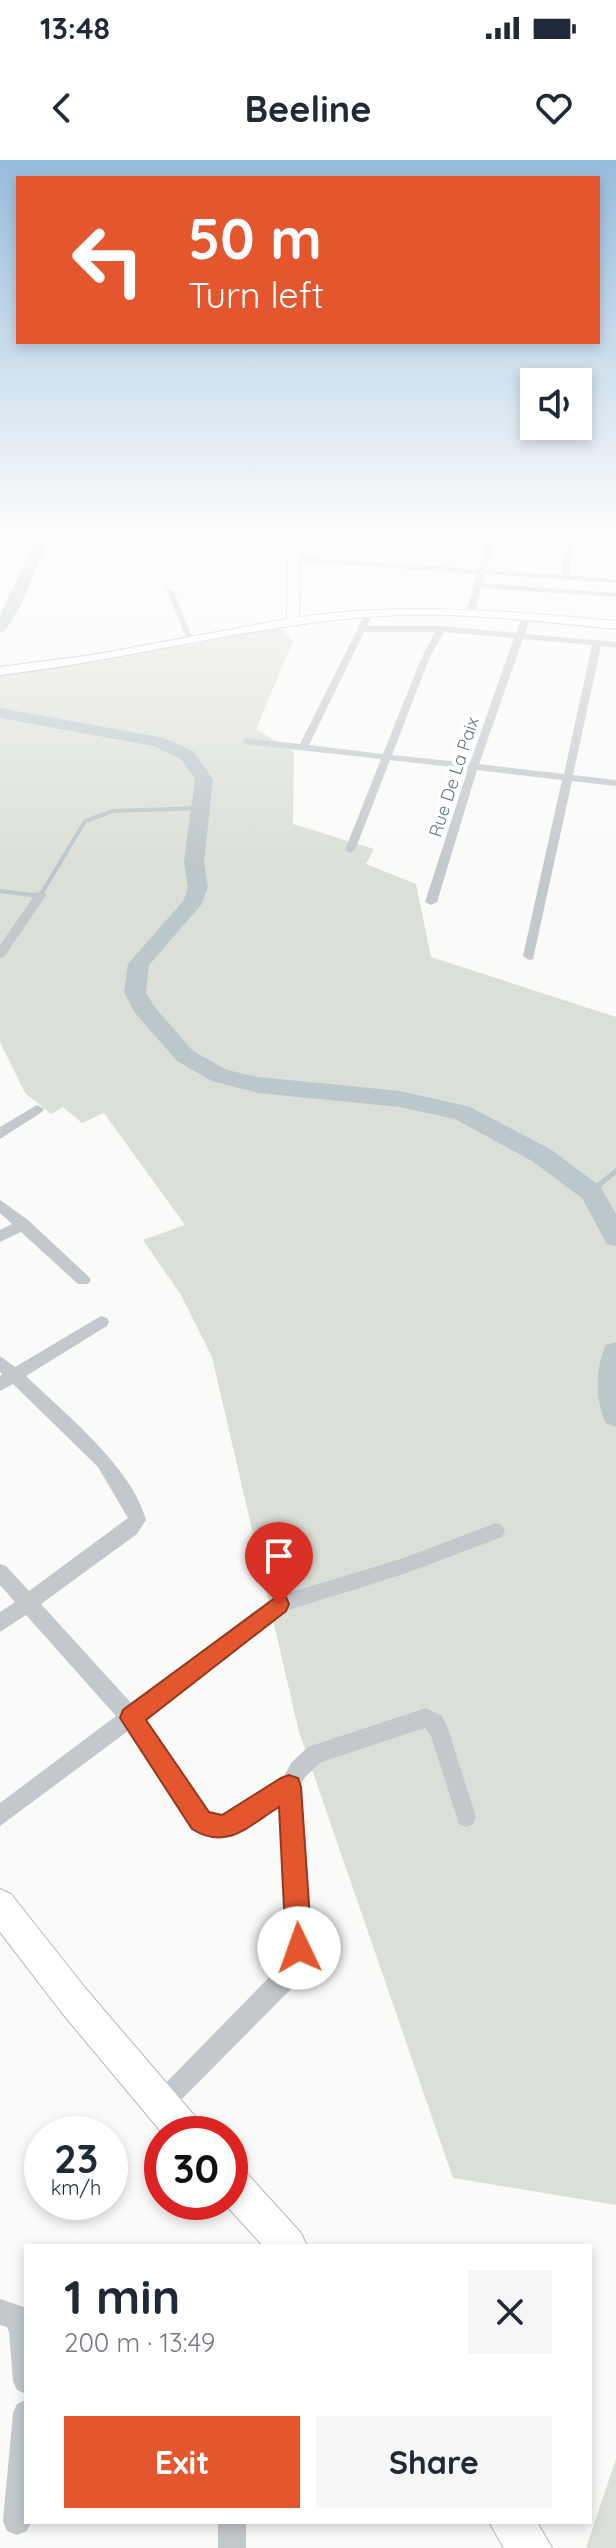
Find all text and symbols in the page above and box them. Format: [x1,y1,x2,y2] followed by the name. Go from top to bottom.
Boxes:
[40,9,110,47] text: 13:48
[40,86,84,130] icon: back
[245,86,371,131] text: Beeline
[532,86,576,130] icon: heart
[188,203,322,273] text: 50 m
[56,208,160,312] icon: left
[188,272,324,317] text: Turn left
[520,368,592,440] map controls
[520,368,592,440] button: sound
[423,714,484,840] street label: Rue De La Paix
[245,1522,313,1604] pin
[257,1534,301,1578] icon: arrive
[257,1906,341,1990] position arrow
[144,2116,248,2220] speed limit sign: 30
[54,2133,98,2183] text: 23
[51,2175,101,2200] text: km/h
[64,2266,180,2326] text: 1 min
[468,2270,552,2354] button: close
[64,2326,215,2359] text: 200 m · 13:49
[64,2416,300,2508] button: Exit
[316,2416,552,2508] button: Share

